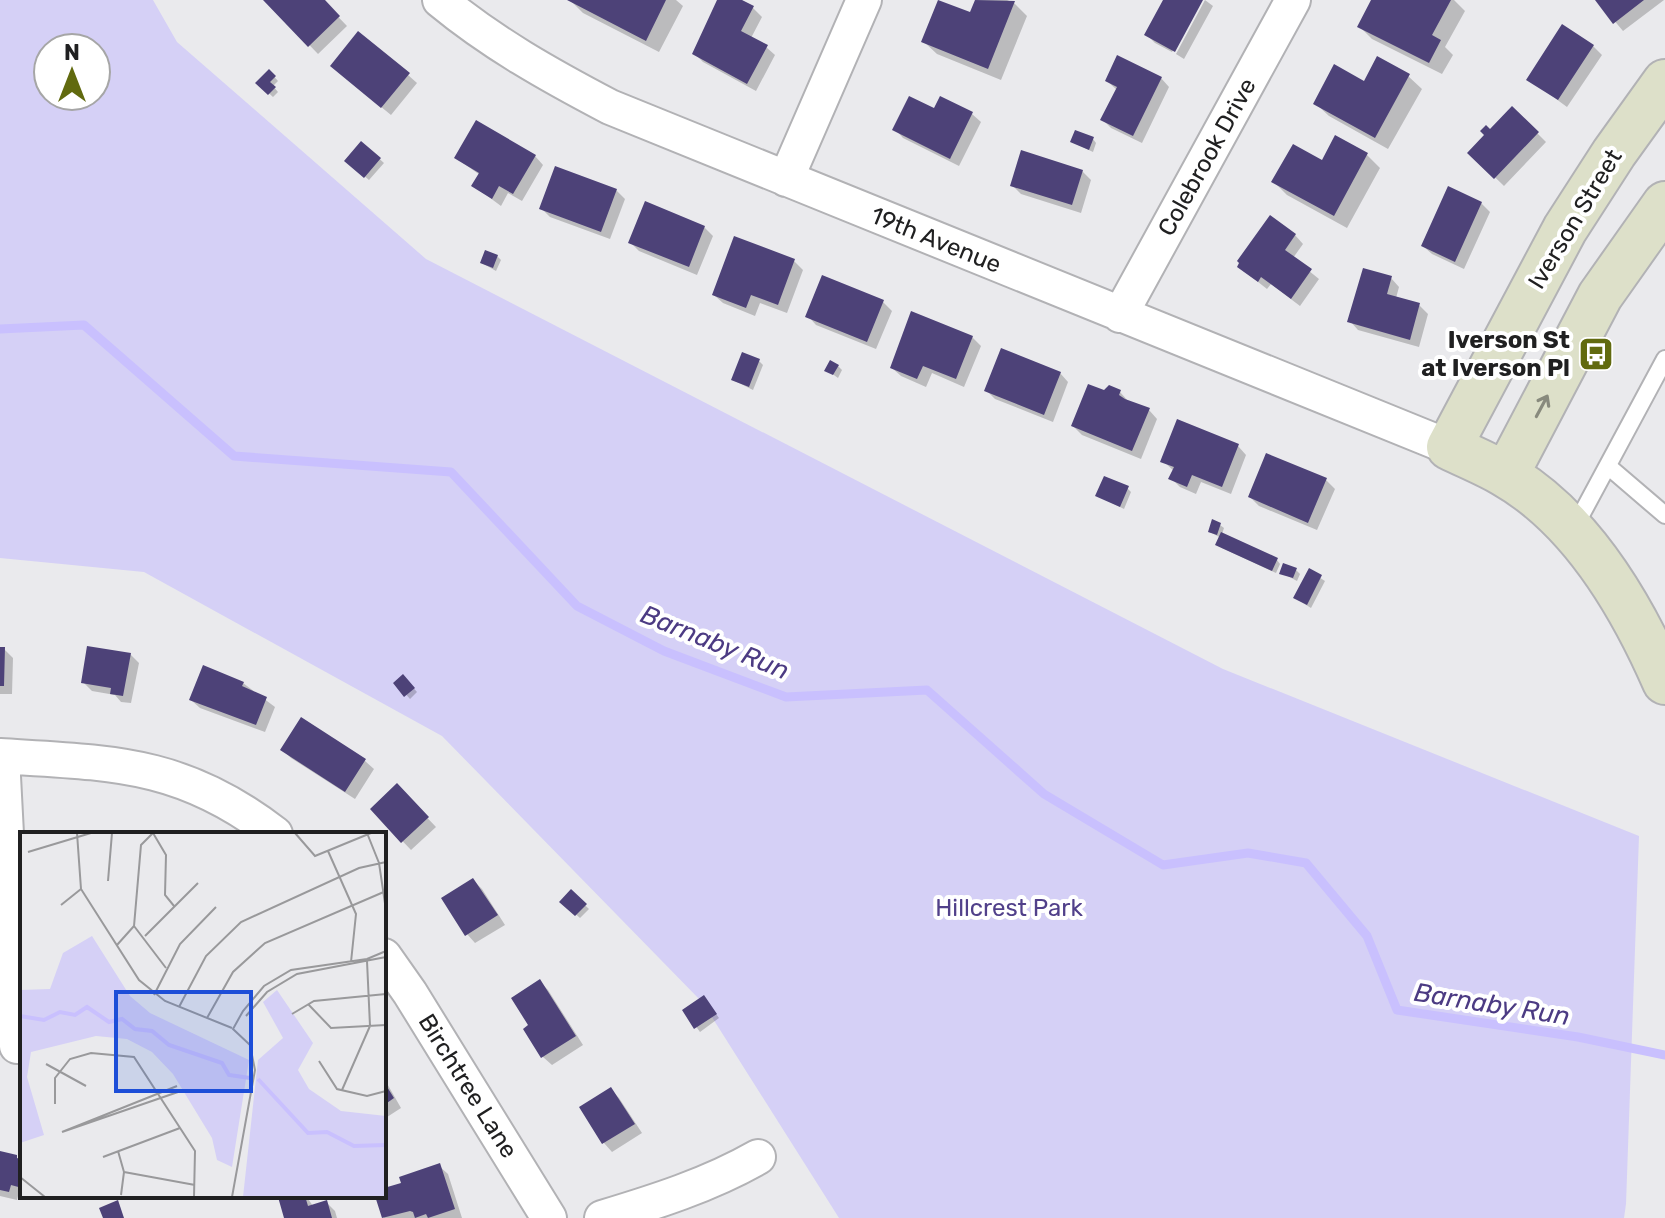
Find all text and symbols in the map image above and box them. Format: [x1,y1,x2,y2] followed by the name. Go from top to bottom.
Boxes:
[32,32,112,112] north arrow
[64,39,80,66] text: N
[1152,73,1262,241] street label: Colebrook Drive
[1522,144,1628,294] street label: Iverson Street
[867,201,1005,279] street label: 19th Avenue
[1421,326,1570,382] place label: Iverson St at Iverson Pl
[1577,335,1615,373] bus stop icon: Iverson St at Iverson Pl
[1535,394,1551,418] one-way arrow
[636,599,793,686] water label: Barnaby Run
[20,832,386,1198] inset map
[935,894,1083,922] park label: Hillcrest Park
[1412,977,1572,1032] water label: Barnaby Run
[413,1009,523,1163] street label: Birchtree Lane

